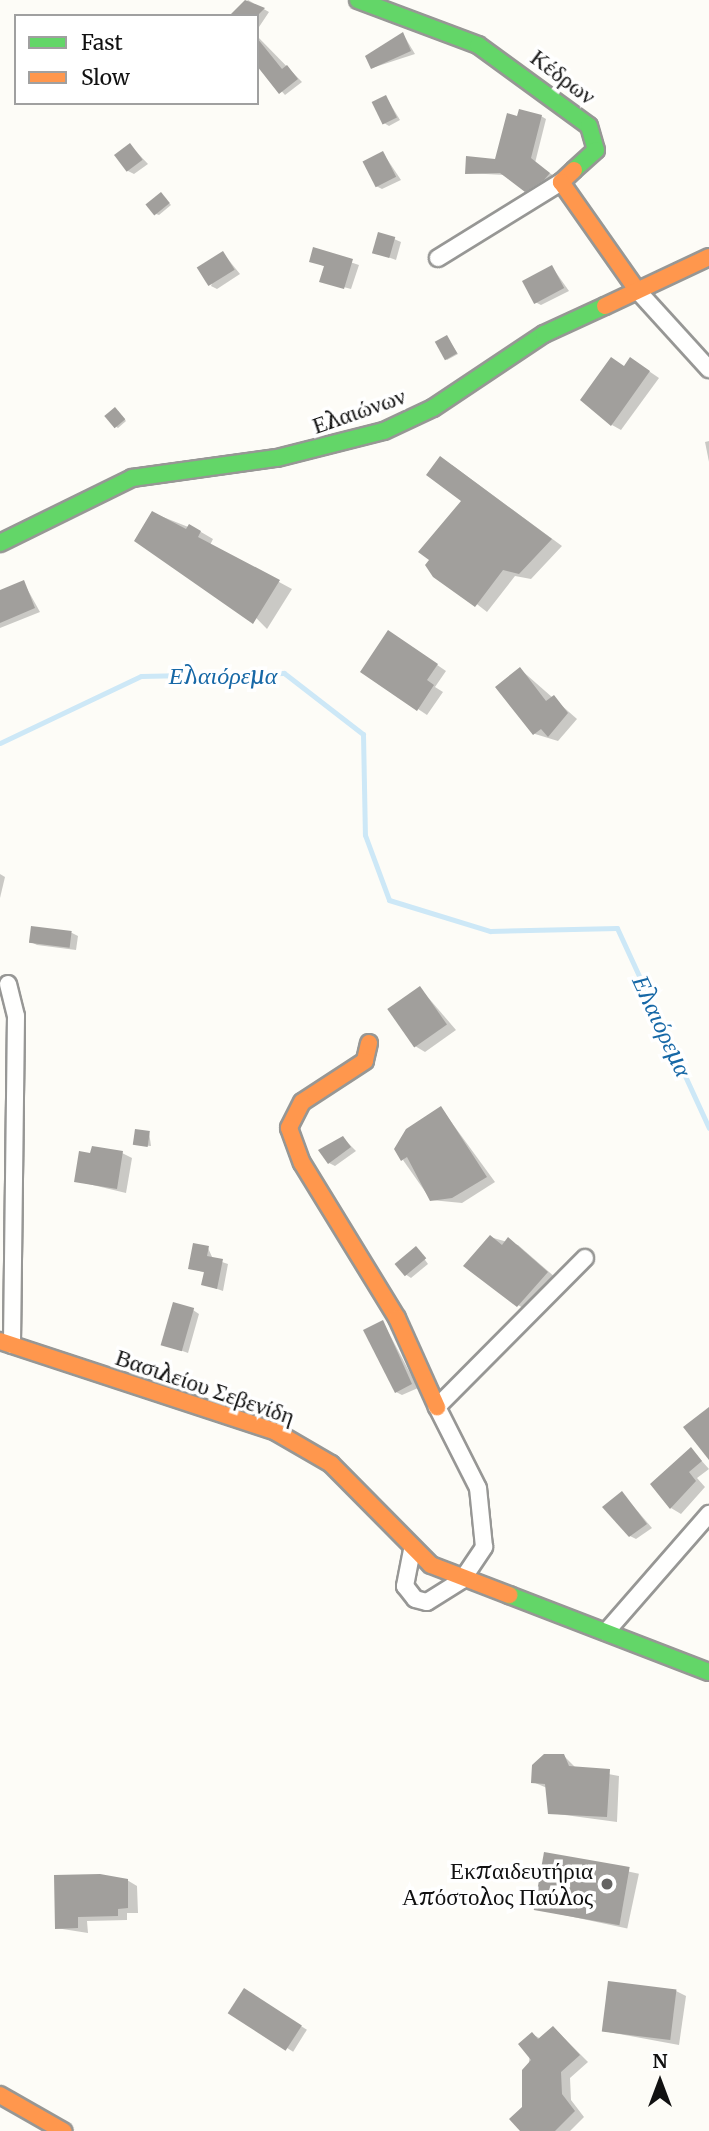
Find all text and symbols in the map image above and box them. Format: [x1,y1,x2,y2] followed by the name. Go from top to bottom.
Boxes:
[14,14,259,105] legend
[81,29,123,56] text: Fast
[525,44,601,110] street label: Κέδρων
[81,64,130,91] text: Slow
[309,382,409,440] street label: Ελαιώνων
[169,662,277,690] water label: Ελαιόρεμα
[626,971,698,1081] water label: Ελαιόρεμα
[112,1343,298,1431] street label: Βασιλείου Σεβενίδη
[402,1857,593,1911] place label: Εκπαιδευτήρια Απόστολος Παύλος
[599,1876,615,1892] marker: Εκπαιδευτήρια Απόστολος Παύλος
[625,2047,695,2117] north arrow
[652,2049,668,2073] text: N

